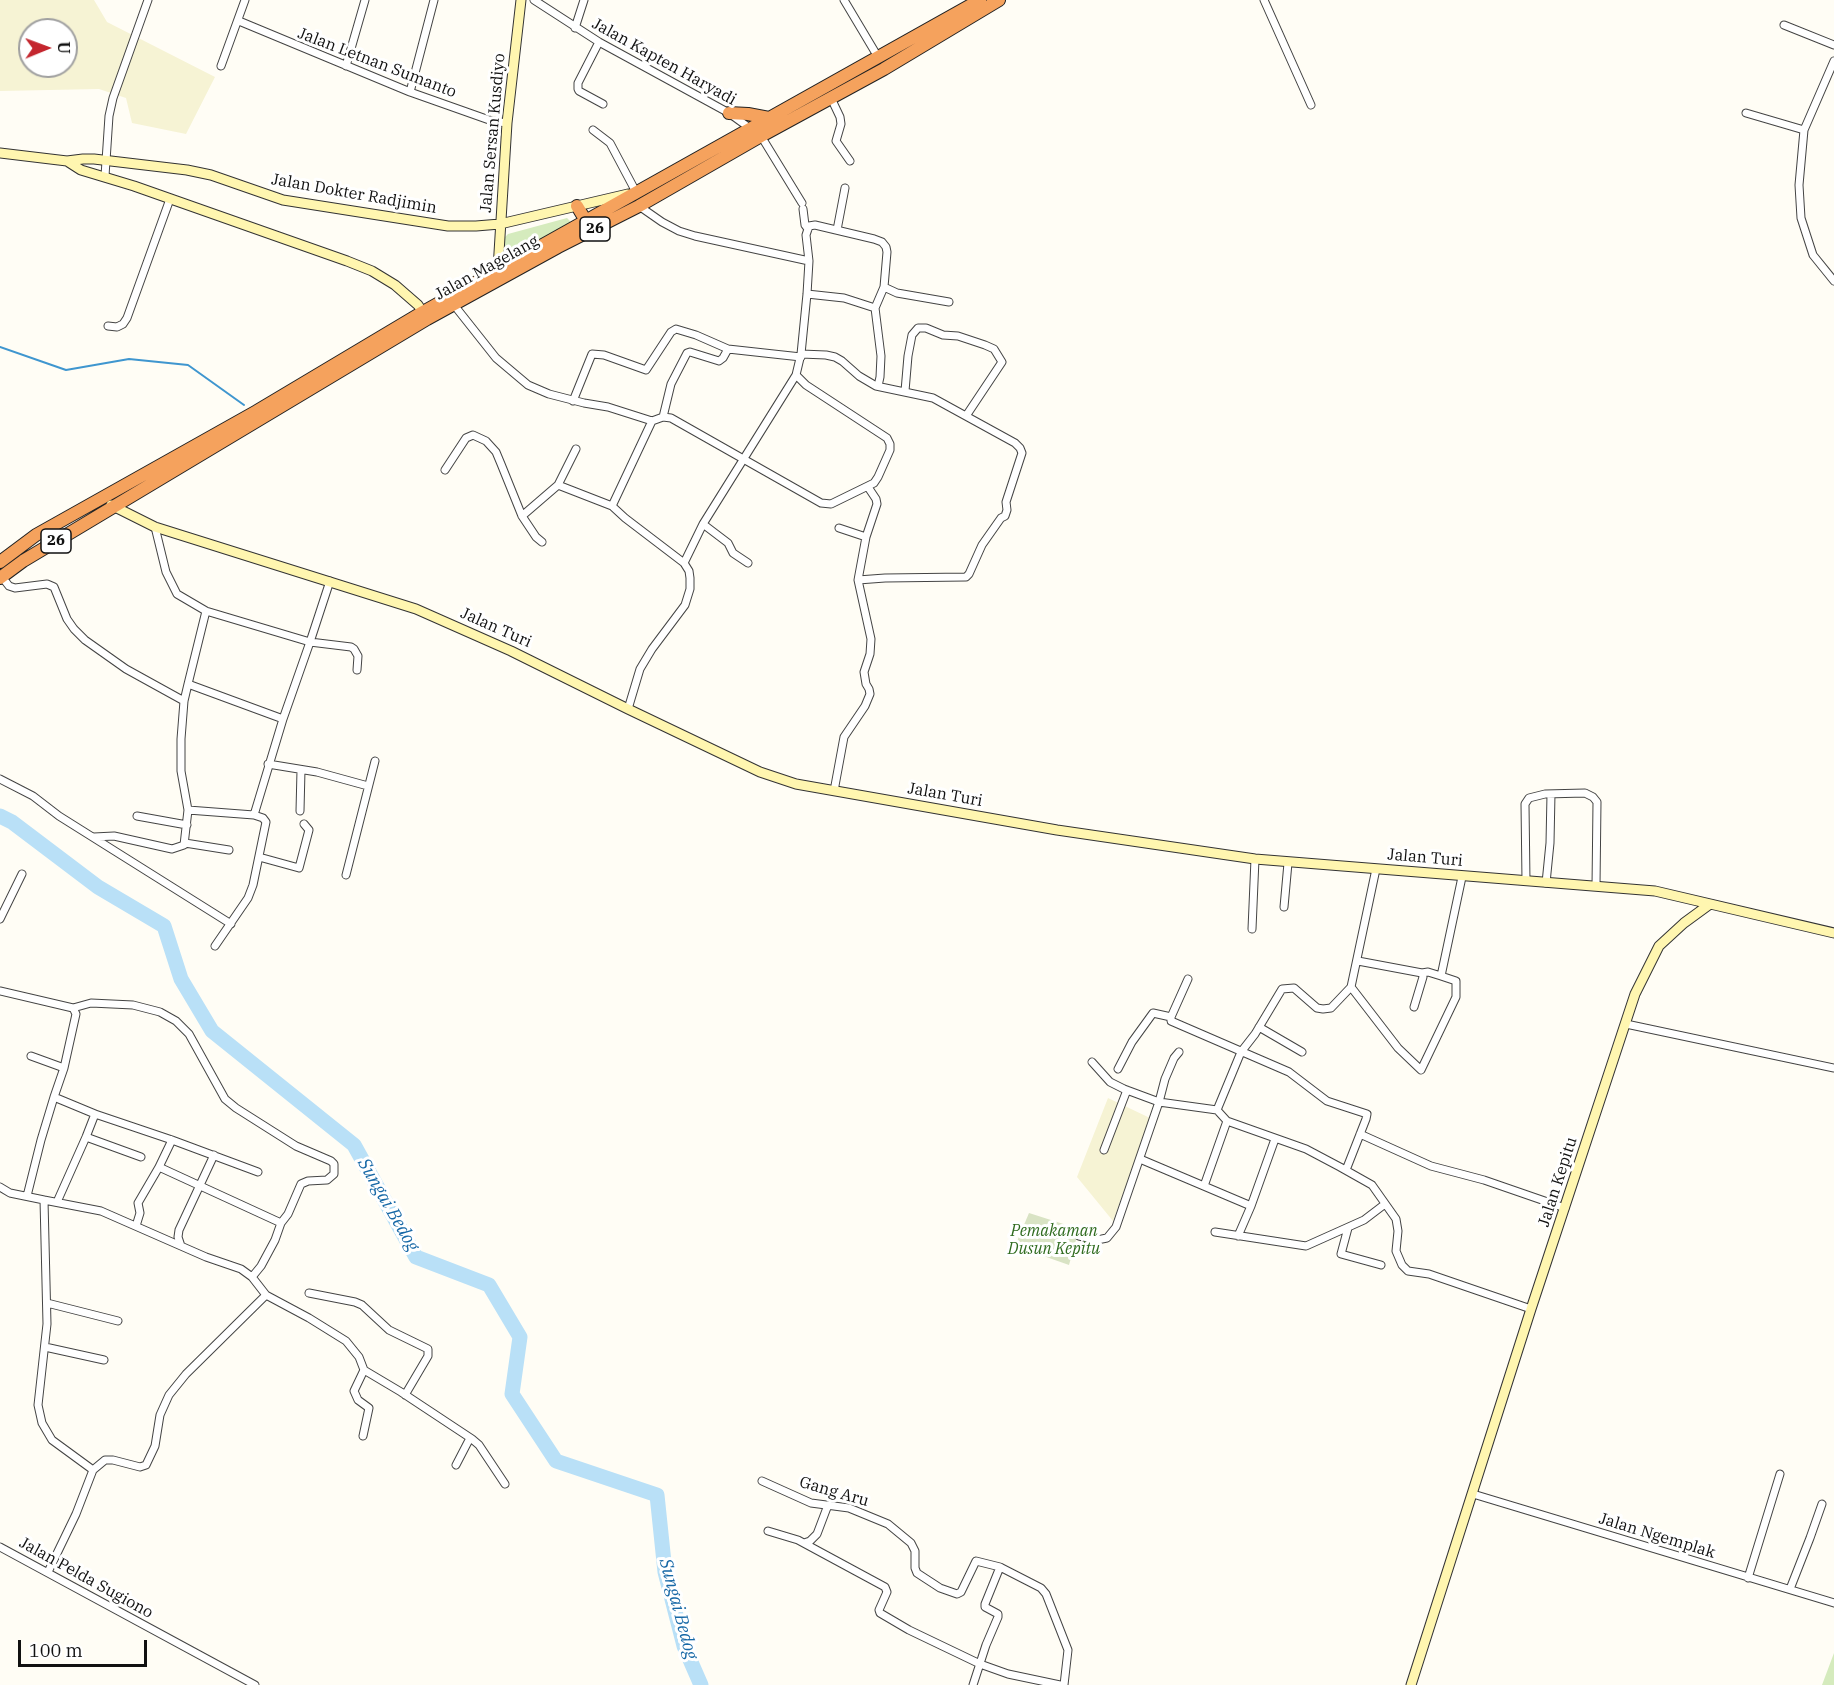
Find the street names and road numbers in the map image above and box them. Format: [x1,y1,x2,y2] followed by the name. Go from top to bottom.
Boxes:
[589,14,739,110] street label: Jalan Kapten Haryadi
[295,24,459,102] street label: Jalan Letnan Sumanto
[476,53,510,213] street label: Jalan Sersan Kusdiyo
[270,170,438,218] street label: Jalan Dokter Radjimin
[580,217,610,241] road number: 26
[432,232,542,304] street label: Jalan Magelang
[41,529,71,553] road number: 26
[458,604,534,652] street label: Jalan Turi
[906,779,984,811] street label: Jalan Turi
[1387,845,1463,871] street label: Jalan Turi
[1534,1135,1582,1229] street label: Jalan Kepitu
[797,1473,871,1511] street label: Gang Aru
[1596,1509,1718,1563] street label: Jalan Ngemplak
[16,1533,156,1623] street label: Jalan Pelda Sugiono

